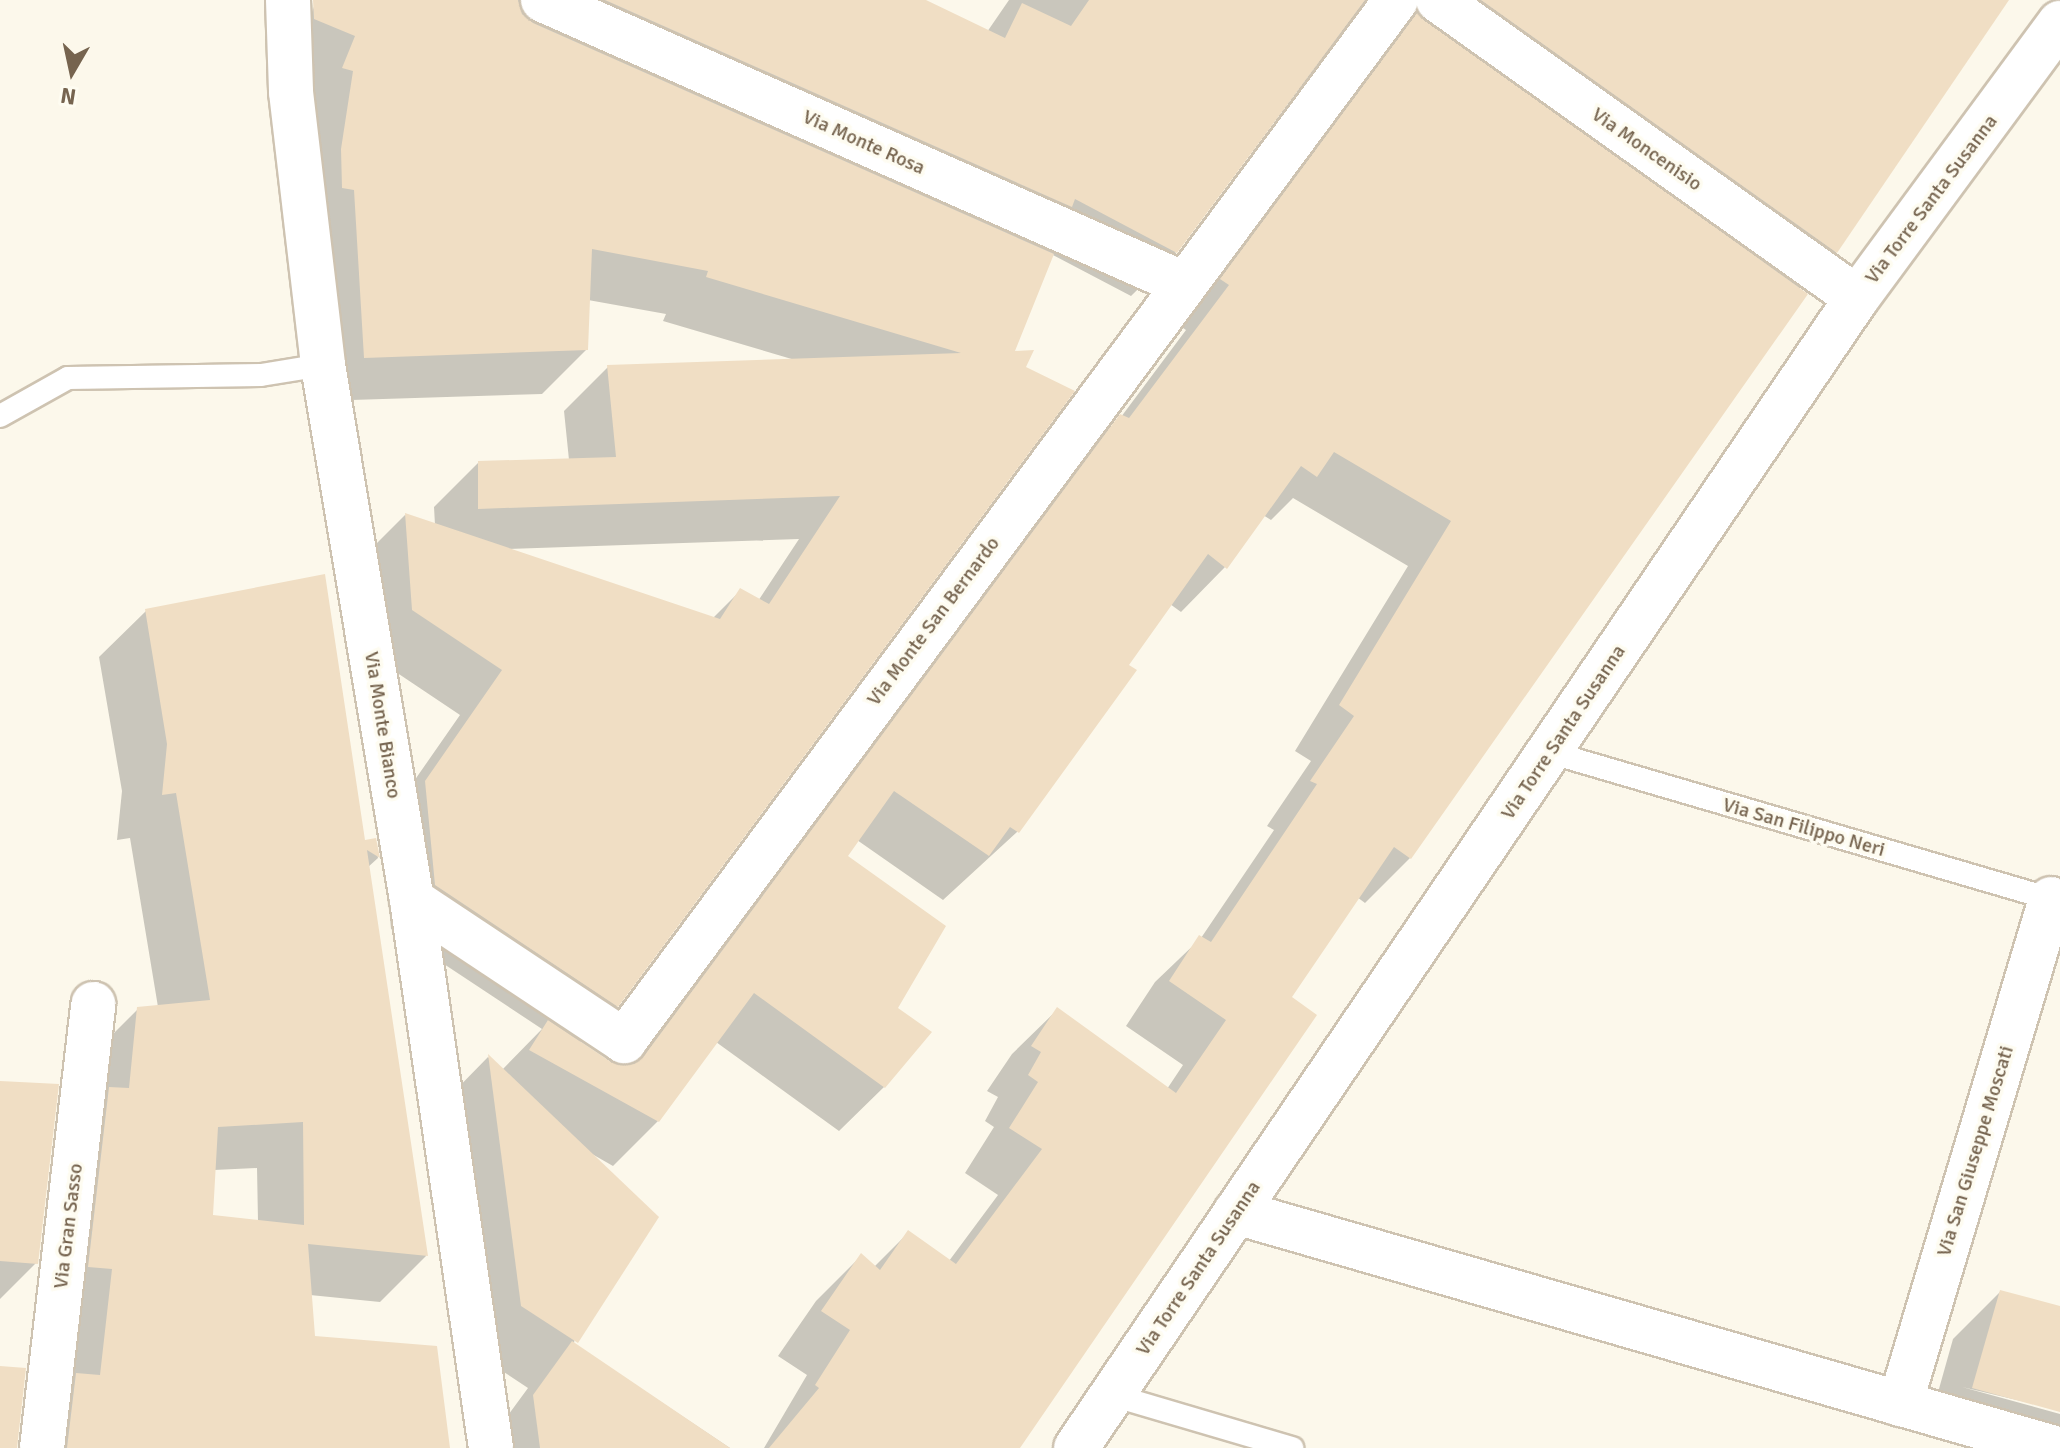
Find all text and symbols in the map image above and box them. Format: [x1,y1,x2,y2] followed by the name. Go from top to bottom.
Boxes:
[32,32,112,112] north arrow
[58,82,78,111] text: N
[1587,102,1707,196] street label: Via Moncenisio
[799,104,929,180] street label: Via Monte Rosa
[1860,110,2002,288] street label: Via Torre Santa Susanna
[862,532,1004,710] street label: Via Monte San Bernardo
[1496,640,1630,824] street label: Via Torre Santa Susanna
[360,650,406,800] street label: Via Monte Bianco
[1720,792,1888,862] street label: Via San Filippo Neri
[1932,1043,2018,1259] street label: Via San Giuseppe Moscati
[48,1162,88,1290] street label: Via Gran Sasso
[1131,1176,1265,1360] street label: Via Torre Santa Susanna

